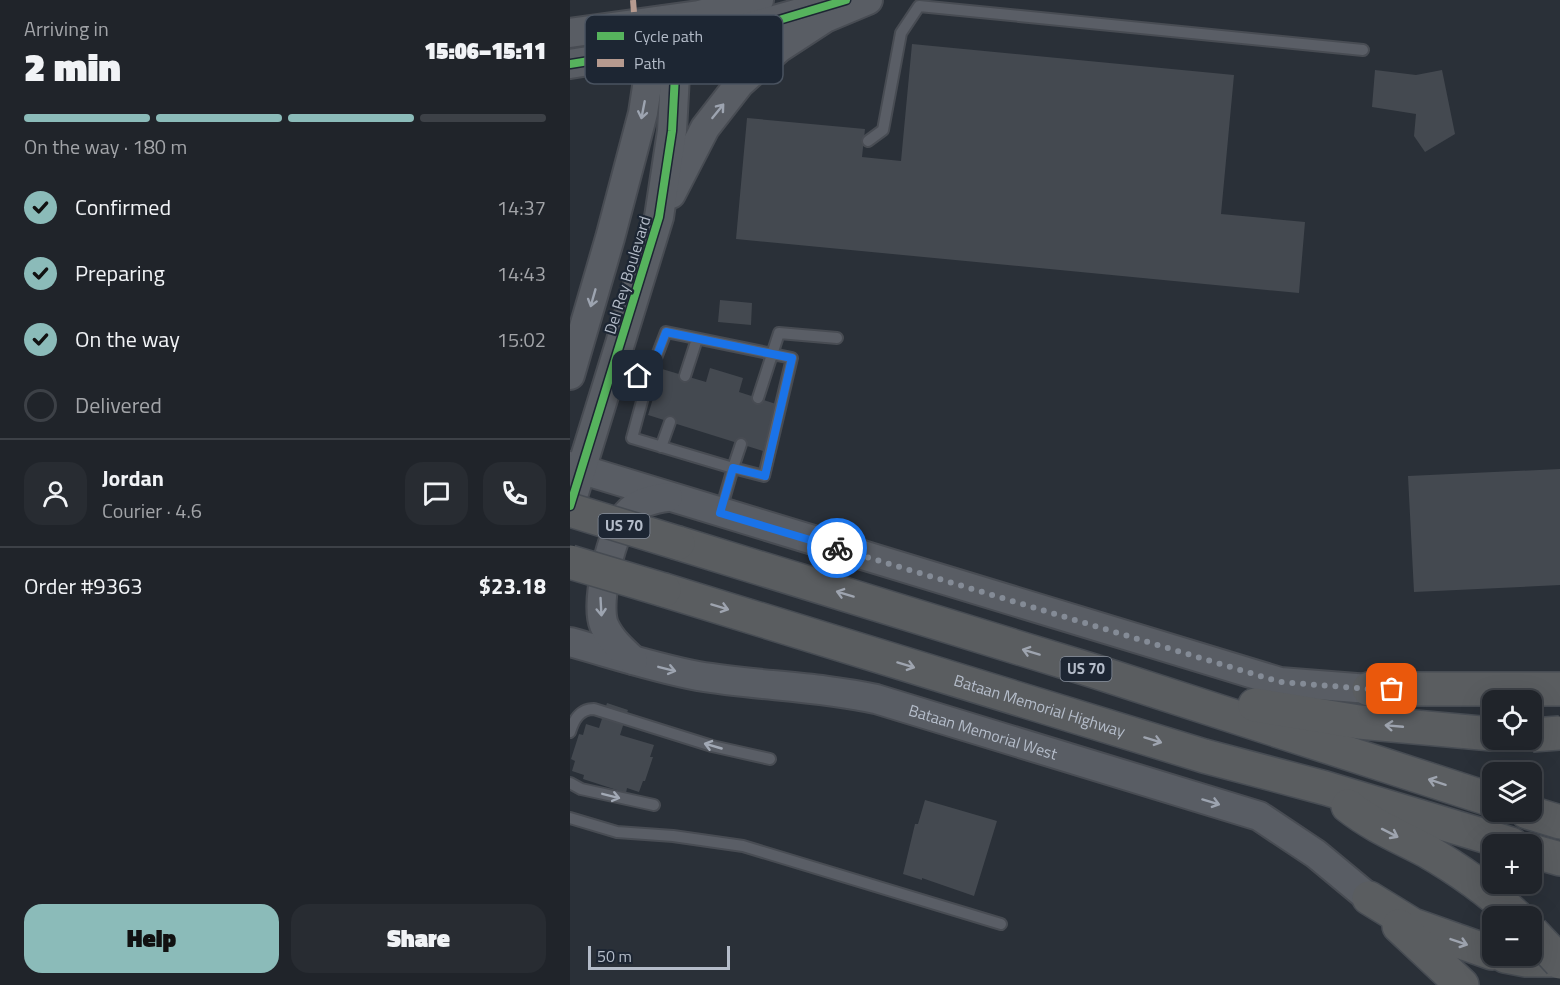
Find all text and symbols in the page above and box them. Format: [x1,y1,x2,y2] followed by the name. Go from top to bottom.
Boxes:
[24,13,109,44] text: Arriving in
[585,15,783,84] legend
[634,24,703,48] text: Cycle path
[424,34,546,68] text: 15:06–15:11
[24,37,121,96] text: 2 min
[634,51,666,75] text: Path
[637,100,648,119] one-way arrow
[711,103,724,119] one-way arrow
[24,131,187,162] text: On the way · 180 m
[75,190,171,224] text: Confirmed
[24,191,57,224] icon: check
[497,192,546,223] text: 14:37
[598,213,656,337] street label: Del Rey Boulevard
[75,256,165,290] text: Preparing
[24,257,57,290] icon: check
[497,258,546,289] text: 14:43
[586,288,598,307] one-way arrow
[75,322,180,356] text: On the way
[24,323,57,356] icon: check
[497,324,546,355] text: 15:02
[612,350,663,401] pin
[621,359,654,392] icon: home
[75,388,162,422] text: Delivered
[102,461,164,495] text: Jordan
[24,462,87,525] button: person
[405,462,468,525] button: chat
[483,462,546,525] button: phone
[102,495,202,526] text: Courier · 4.6
[598,514,650,538] road number: US 70
[807,518,867,578] courier
[821,532,854,565] icon: bike
[24,569,143,603] text: Order #9363
[479,569,546,603] text: $23.18
[836,588,855,599] one-way arrow
[596,596,607,616] one-way arrow
[710,603,729,614] one-way arrow
[1022,646,1041,657] one-way arrow
[1060,657,1112,681] road number: US 70
[896,660,915,671] one-way arrow
[1366,663,1417,714] pin
[657,664,676,676] one-way arrow
[951,668,1129,743] street label: Bataan Memorial Highway
[1375,672,1408,705] icon: bag
[1482,690,1542,966] map controls
[1482,690,1542,750] button: locate
[906,698,1061,766] street label: Bataan Memorial West
[1384,720,1404,731] one-way arrow
[1143,735,1162,746] one-way arrow
[704,740,723,751] one-way arrow
[1482,762,1542,822] button: layers
[1428,776,1447,787] one-way arrow
[601,791,620,803] one-way arrow
[1201,797,1220,808] one-way arrow
[1381,828,1399,839] one-way arrow
[1482,834,1542,894] button: +
[24,904,279,973] button: Help
[291,904,546,973] button: Share
[1482,906,1542,966] button: −
[1449,938,1468,949] one-way arrow
[588,943,730,970] scale bar
[597,944,632,968] text: 50 m

